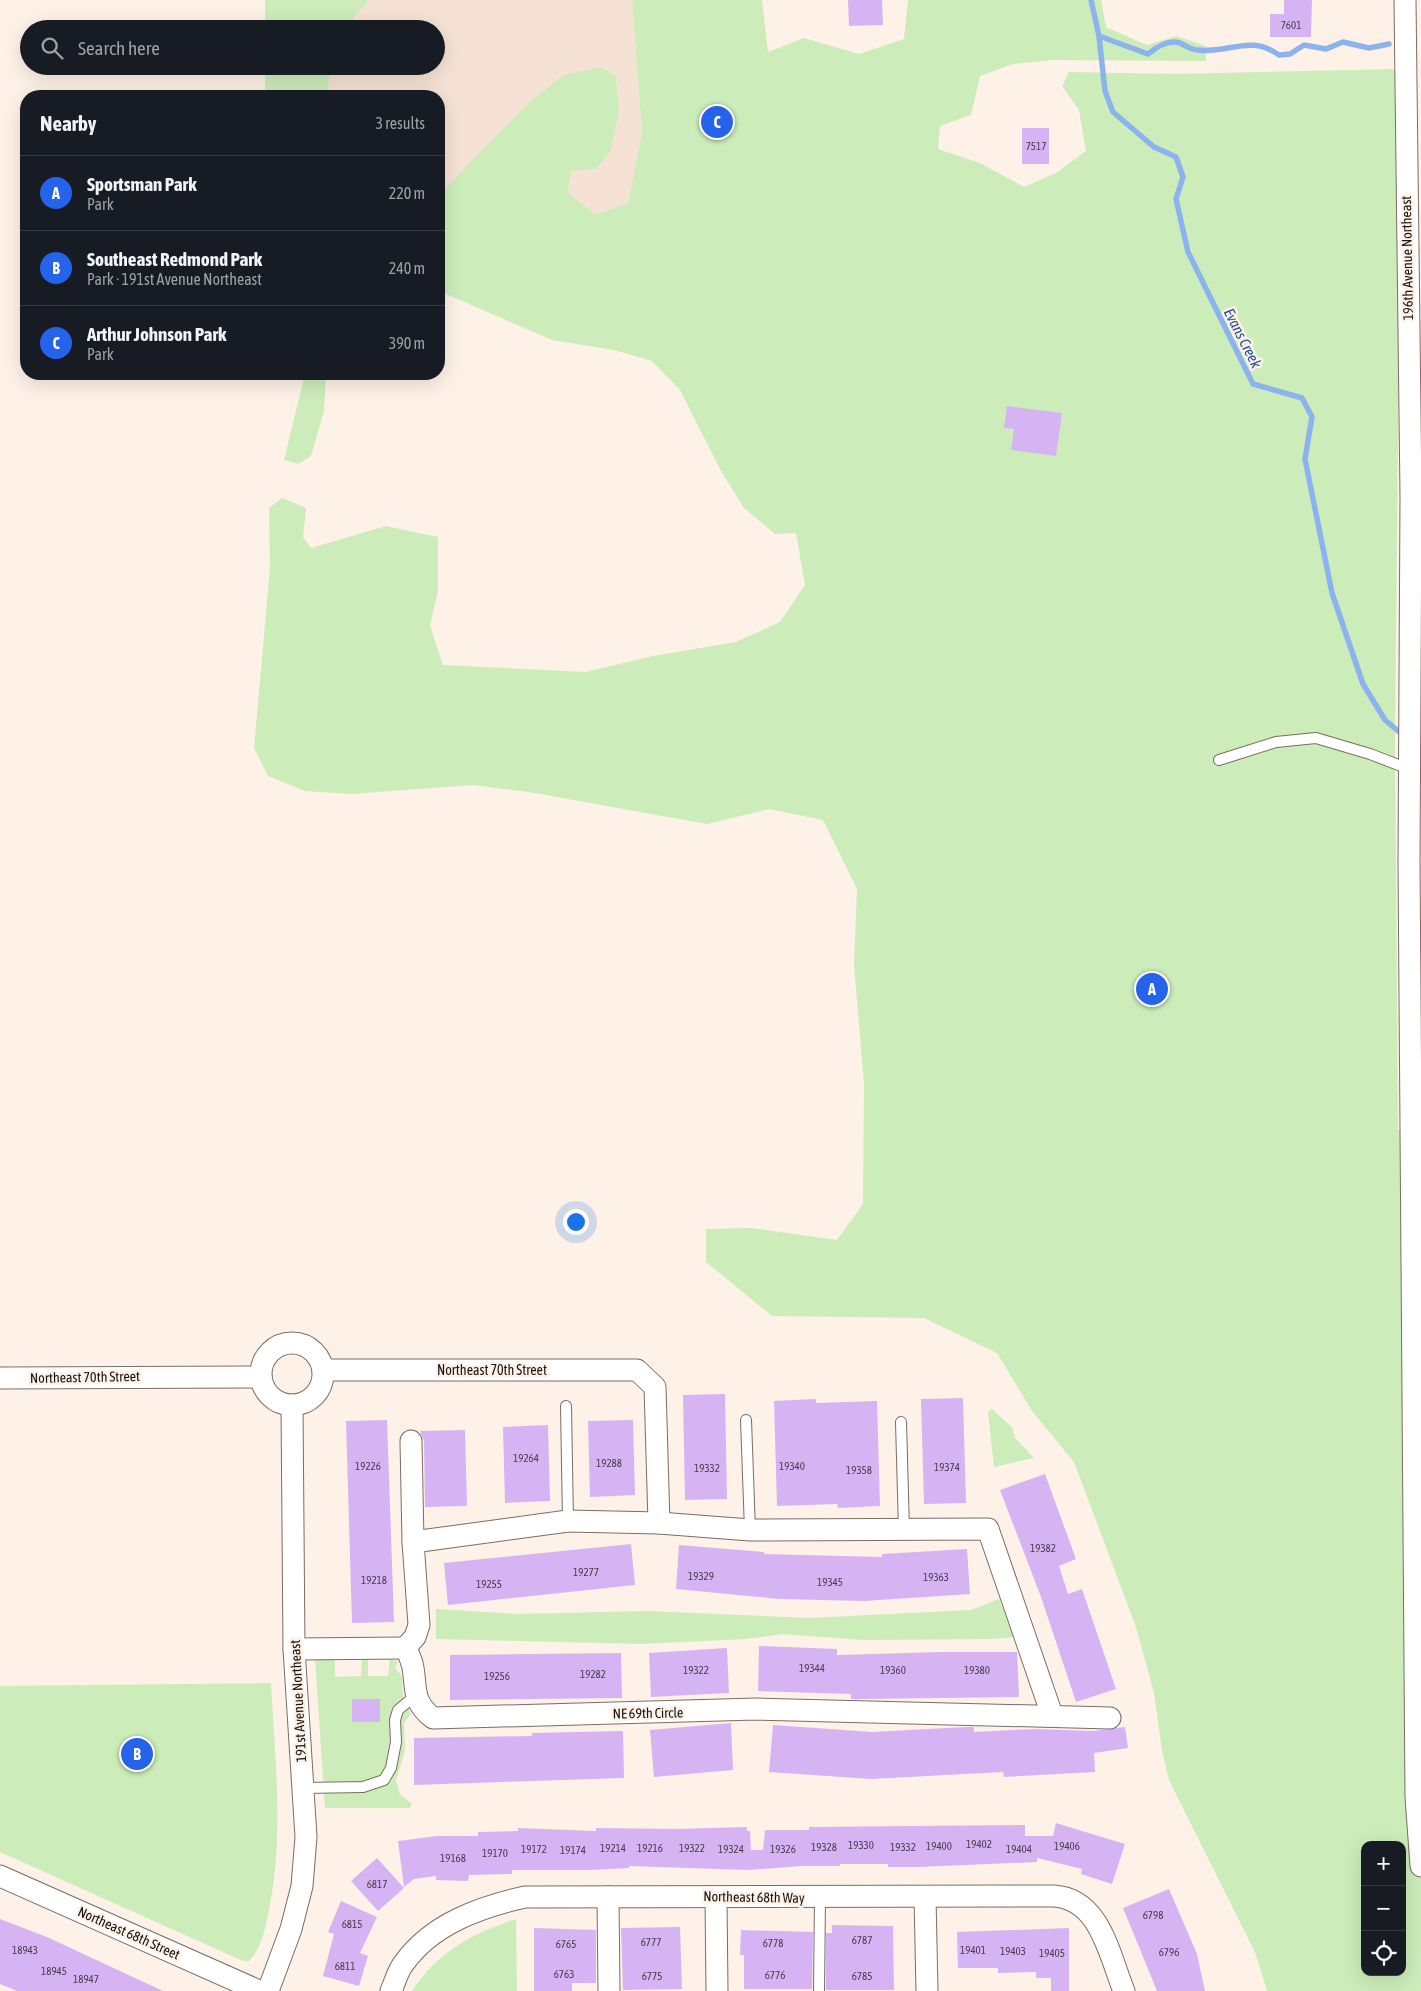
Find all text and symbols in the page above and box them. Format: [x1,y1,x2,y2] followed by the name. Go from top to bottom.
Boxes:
[1281,19,1301,31] house number: 7601
[20,20,445,75] search box
[38,34,66,62] icon: search
[78,37,160,59] text: Search here
[701,103,733,141] pin: C
[40,111,96,135] text: Nearby
[375,114,425,132] text: 3 results
[1026,140,1046,152] house number: 7517
[87,173,197,195] text: Sportsman Park
[52,184,60,202] text: A
[389,184,425,202] text: 220 m
[87,195,114,213] text: Park
[1398,196,1416,320] street label: 196th Avenue Northeast
[87,248,262,270] text: Southeast Redmond Park
[52,259,60,277] text: B
[389,259,425,277] text: 240 m
[87,270,262,288] text: Park · 191st Avenue Northeast
[1221,305,1265,371] water label: Evans Creek
[87,323,226,345] text: Arthur Johnson Park
[52,334,60,352] text: C
[389,334,425,352] text: 390 m
[87,345,114,363] text: Park
[1136,970,1168,1008] pin: A
[563,1209,589,1235] your location
[437,1362,547,1378] street label: Northeast 70th Street
[30,1368,140,1386] street label: Northeast 70th Street
[513,1452,539,1464] house number: 19264
[596,1457,622,1469] house number: 19288
[355,1460,381,1472] house number: 19226
[779,1460,805,1472] house number: 19340
[934,1461,960,1473] house number: 19374
[694,1462,720,1474] house number: 19332
[846,1464,872,1476] house number: 19358
[1030,1542,1056,1554] house number: 19382
[573,1566,599,1578] house number: 19277
[688,1570,714,1582] house number: 19329
[923,1571,949,1583] house number: 19363
[361,1574,387,1586] house number: 19218
[817,1576,843,1588] house number: 19345
[476,1578,502,1590] house number: 19255
[287,1639,309,1763] street label: 191st Avenue Northeast
[799,1662,825,1674] house number: 19344
[683,1664,709,1676] house number: 19322
[880,1664,906,1676] house number: 19360
[964,1664,990,1676] house number: 19380
[580,1668,606,1680] house number: 19282
[484,1670,510,1682] house number: 19256
[612,1704,684,1722] street label: NE 69th Circle
[121,1735,153,1773] pin: B
[966,1838,992,1850] house number: 19402
[848,1839,874,1851] house number: 19330
[926,1840,952,1852] house number: 19400
[1054,1840,1080,1852] house number: 19406
[811,1841,837,1853] house number: 19328
[890,1841,916,1853] house number: 19332
[1361,1841,1406,1976] map controls
[1361,1841,1406,1886] button: +
[600,1842,626,1854] house number: 19214
[637,1842,663,1854] house number: 19216
[679,1842,705,1854] house number: 19322
[521,1843,547,1855] house number: 19172
[718,1843,744,1855] house number: 19324
[770,1843,796,1855] house number: 19326
[1006,1843,1032,1855] house number: 19404
[560,1844,586,1856] house number: 19174
[482,1847,508,1859] house number: 19170
[440,1852,466,1864] house number: 19168
[367,1878,387,1890] house number: 6817
[1361,1886,1406,1931] button: −
[703,1888,805,1906] street label: Northeast 68th Way
[75,1903,183,1963] street label: Northeast 68th Street
[1143,1909,1163,1921] house number: 6798
[342,1918,362,1930] house number: 6815
[1361,1931,1406,1976] button: locate
[852,1934,872,1946] house number: 6787
[641,1936,661,1948] house number: 6777
[763,1937,783,1949] house number: 6778
[556,1938,576,1950] house number: 6765
[12,1944,38,1956] house number: 18943
[960,1944,986,1956] house number: 19401
[1000,1945,1026,1957] house number: 19403
[1159,1946,1179,1958] house number: 6796
[1039,1947,1065,1959] house number: 19405
[335,1960,355,1972] house number: 6811
[41,1965,67,1977] house number: 18945
[554,1968,574,1980] house number: 6763
[765,1969,785,1981] house number: 6776
[642,1970,662,1982] house number: 6775
[852,1970,872,1982] house number: 6785
[73,1973,99,1985] house number: 18947

